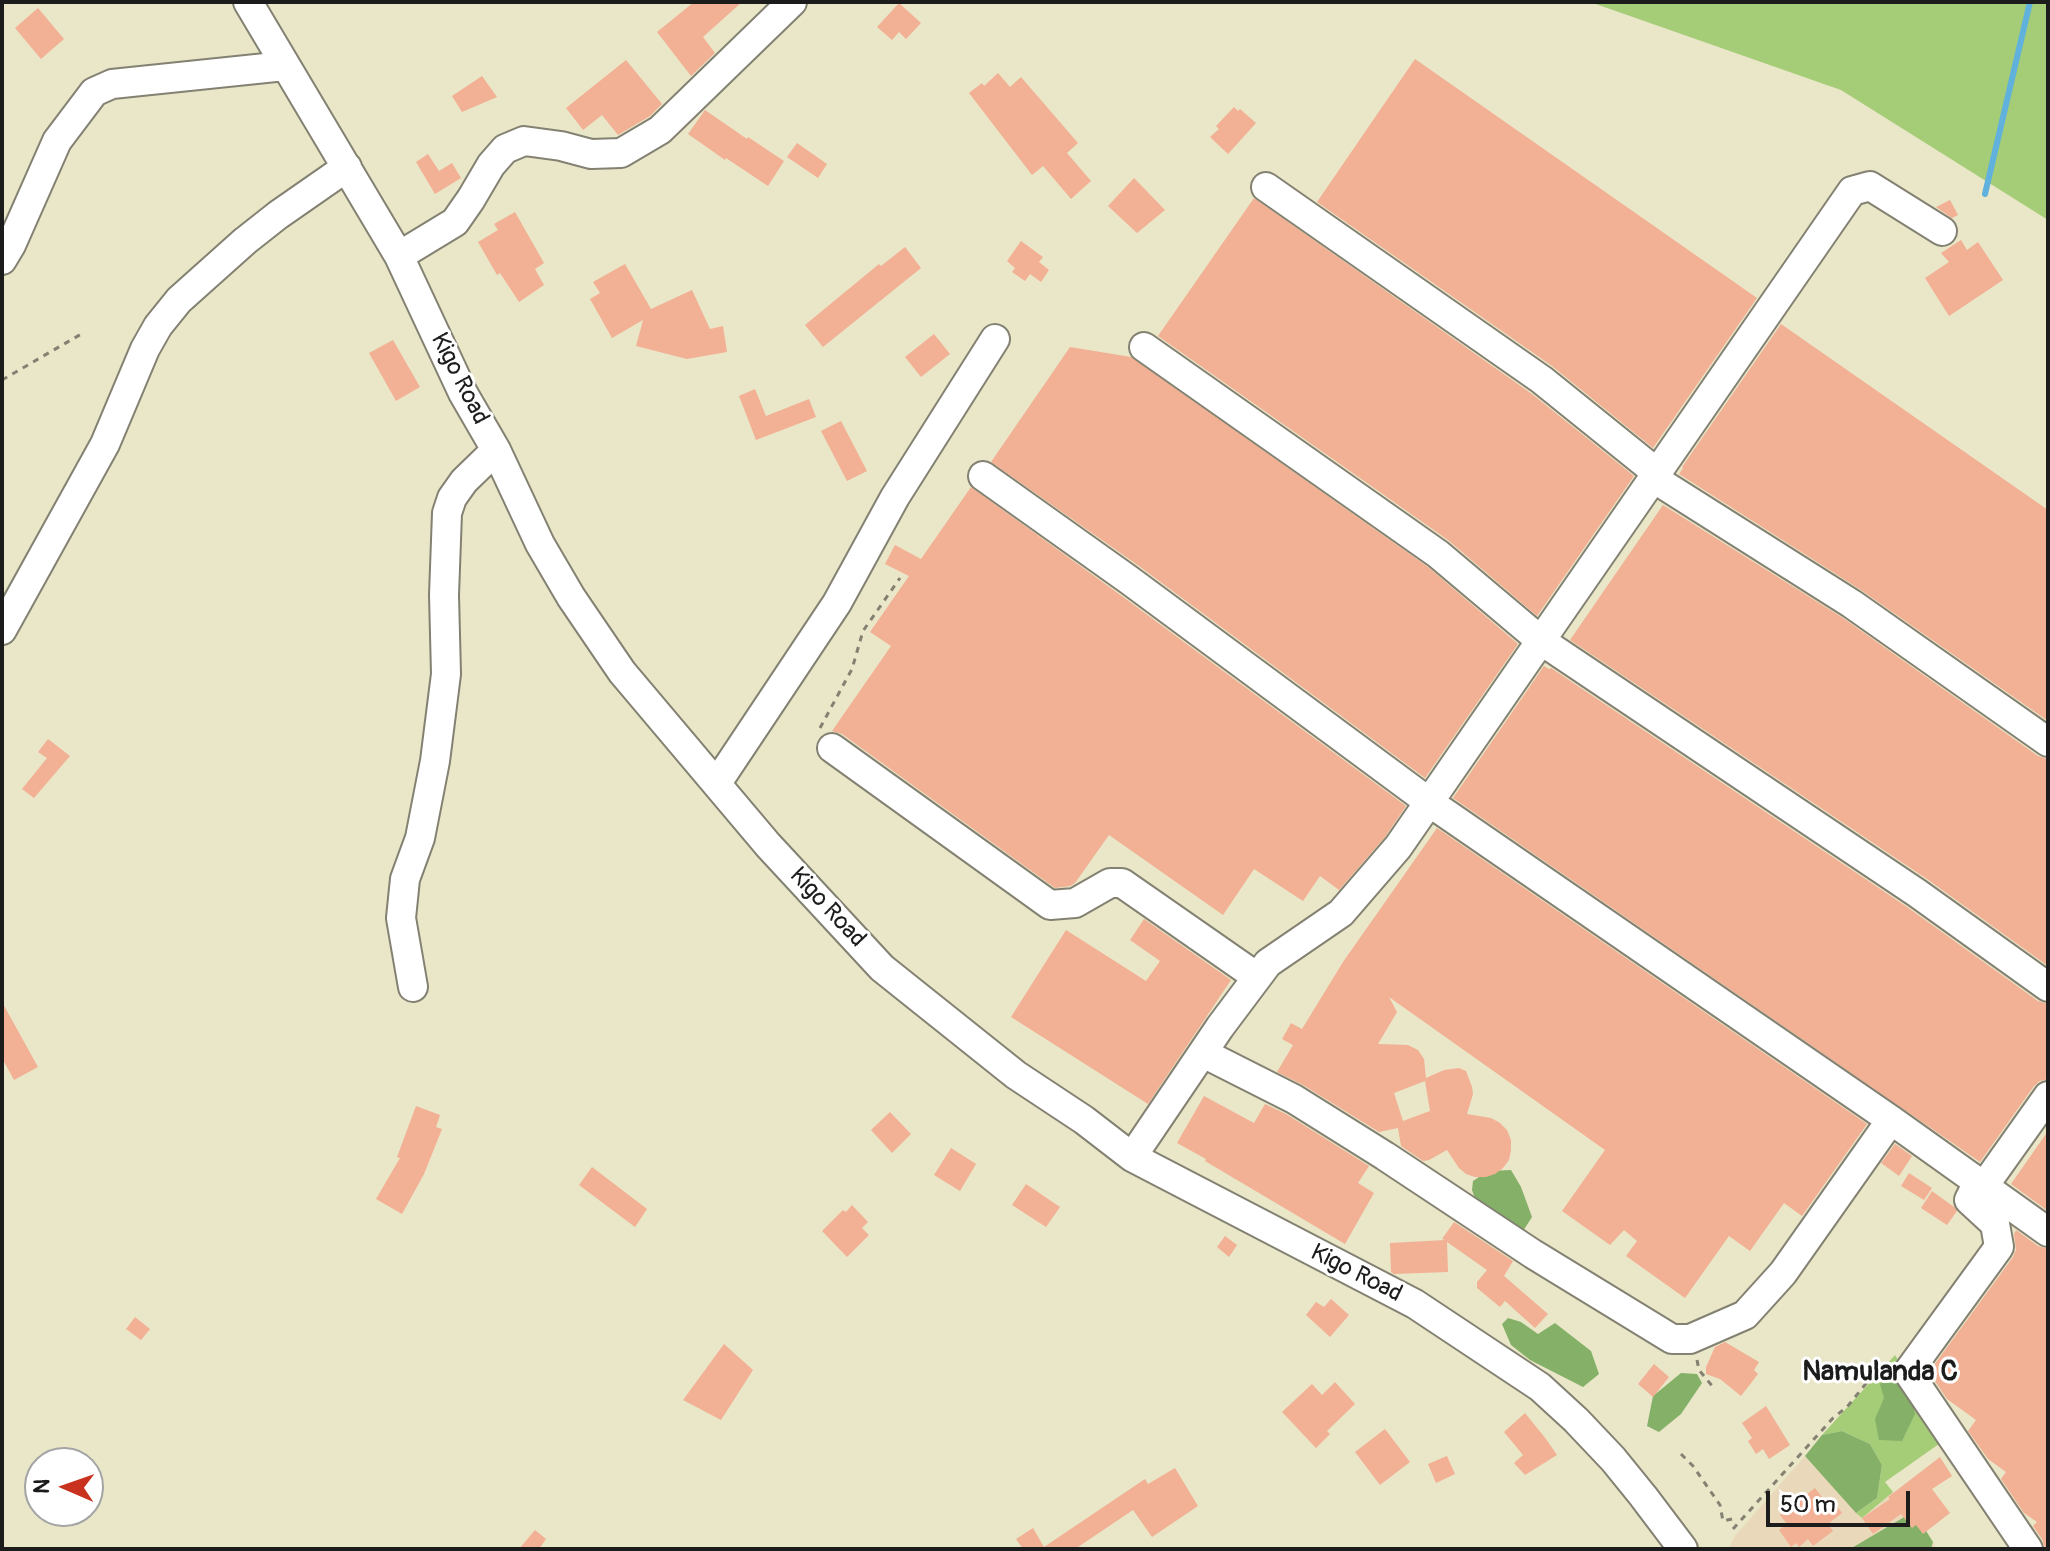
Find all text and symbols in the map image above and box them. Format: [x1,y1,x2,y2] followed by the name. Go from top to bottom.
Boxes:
[424,329,494,429] street label: Kigo Road
[783,862,871,954] street label: Kigo Road
[1306,1239,1406,1309] street label: Kigo Road
[1802,1356,1958,1390] district label: Namulanda C
[24,1447,104,1527] north arrow
[1770,1475,1914,1525] scale bar
[28,1478,56,1494] text: N
[1780,1490,1836,1519] text: 50 m

